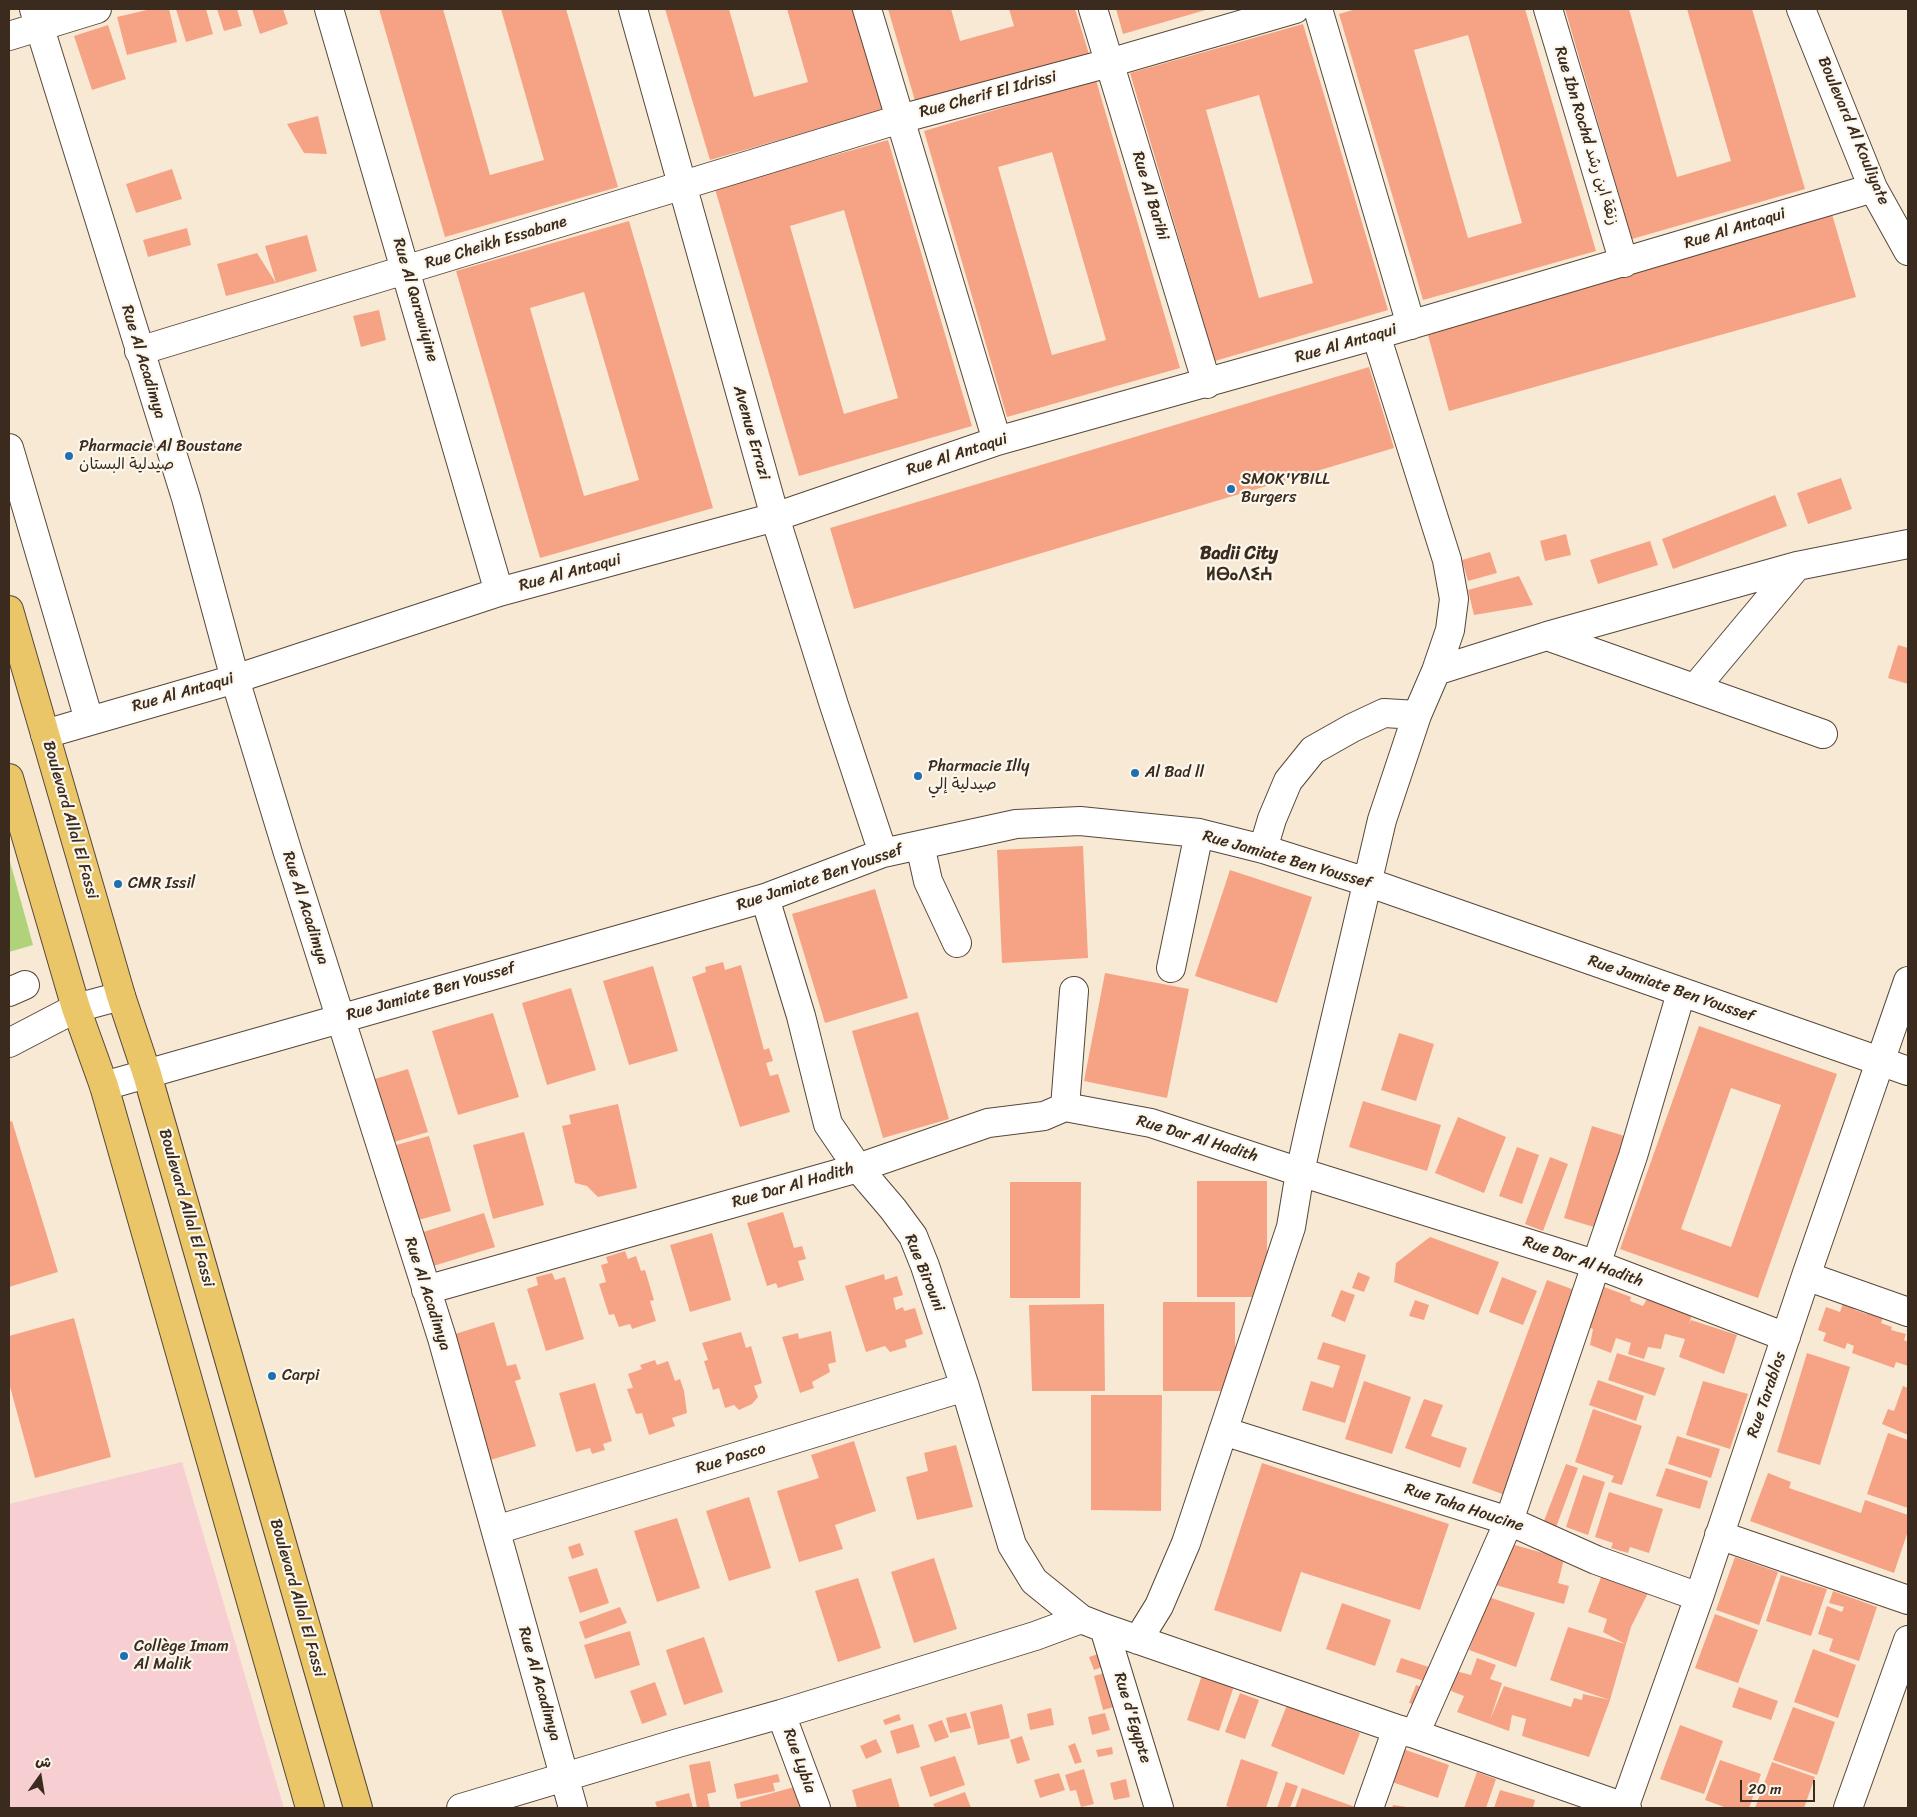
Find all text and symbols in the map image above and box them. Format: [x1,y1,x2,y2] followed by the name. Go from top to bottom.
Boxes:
[1550,44,1622,228] street label: Rue Ibn Rochd زنقة ابن رشد
[1813,54,1893,208] street label: Boulevard Al Kouliyate
[917,67,1059,123] street label: Rue Cherif El Idrissi
[1127,149,1173,243] street label: Rue Al Barihi
[1682,204,1788,254] street label: Rue Al Antaqui
[423,212,569,274] street label: Rue Cheikh Essabane
[388,236,442,364] street label: Rue Al Qarawiyine
[117,303,169,421] street label: Rue Al Acadimya
[1293,320,1399,368] street label: Rue Al Antaqui
[728,384,774,482] street label: Avenue Errazi
[904,430,1010,480] street label: Rue Al Antaqui
[79,437,242,475] place label: Pharmacie Al Boustane صيدلية البستان
[63,450,75,462] marker: Pharmacie Al Boustane صيدلية البستان
[1241,470,1330,508] place label: SMOK'YBILL Burgers
[1225,483,1237,495] marker: SMOK'YBILL Burgers
[1200,543,1278,586] district label: Badii City ⵍⴱⴰⴷⵉⵄ
[517,550,623,596] street label: Rue Al Antaqui
[130,669,236,717] street label: Rue Al Antaqui
[38,739,102,901] street label: Boulevard Allal El Fassi
[928,757,1029,795] place label: Pharmacie Illy صيدلية إلي
[1145,763,1204,783] place label: Al Bad ll
[1129,767,1141,779] marker: Al Bad ll
[912,770,924,782] marker: Pharmacie Illy صيدلية إلي
[1200,827,1374,893] street label: Rue Jamiate Ben Youssef
[734,840,906,916] street label: Rue Jamiate Ben Youssef
[278,849,332,967] street label: Rue Al Acadimya
[128,874,195,894] place label: CMR Issil
[112,878,124,890] marker: CMR Issil
[1585,951,1757,1027] street label: Rue Jamiate Ben Youssef
[344,959,518,1025] street label: Rue Jamiate Ben Youssef
[1134,1111,1260,1167] street label: Rue Dar Al Hadith
[154,1127,218,1289] street label: Boulevard Allal El Fassi
[730,1159,856,1213] street label: Rue Dar Al Hadith
[900,1232,948,1314] street label: Rue Birouni
[1520,1232,1646,1292] street label: Rue Dar Al Hadith
[400,1235,454,1353] street label: Rue Al Acadimya
[1743,1350,1791,1440] street label: Rue Tarablos
[282,1366,319,1386] place label: Carpi
[266,1370,278,1382] marker: Carpi
[694,1439,768,1479] street label: Rue Pasco
[1402,1480,1526,1536] street label: Rue Taha Houcine
[265,1517,329,1679] street label: Boulevard Allal El Fassi
[514,1625,564,1743] street label: Rue Al Acadimya
[134,1637,229,1675] place label: Collège Imam Al Malik
[118,1650,130,1662] marker: Collège Imam Al Malik
[1109,1670,1155,1766] street label: Rue d'Egypte
[778,1726,820,1796] street label: Rue Lybia
[33,1748,54,1776] text: ش
[15,1752,65,1802] north arrow
[1742,1770,1817,1802] scale bar
[1748,1776,1782,1802] text: 20 m

